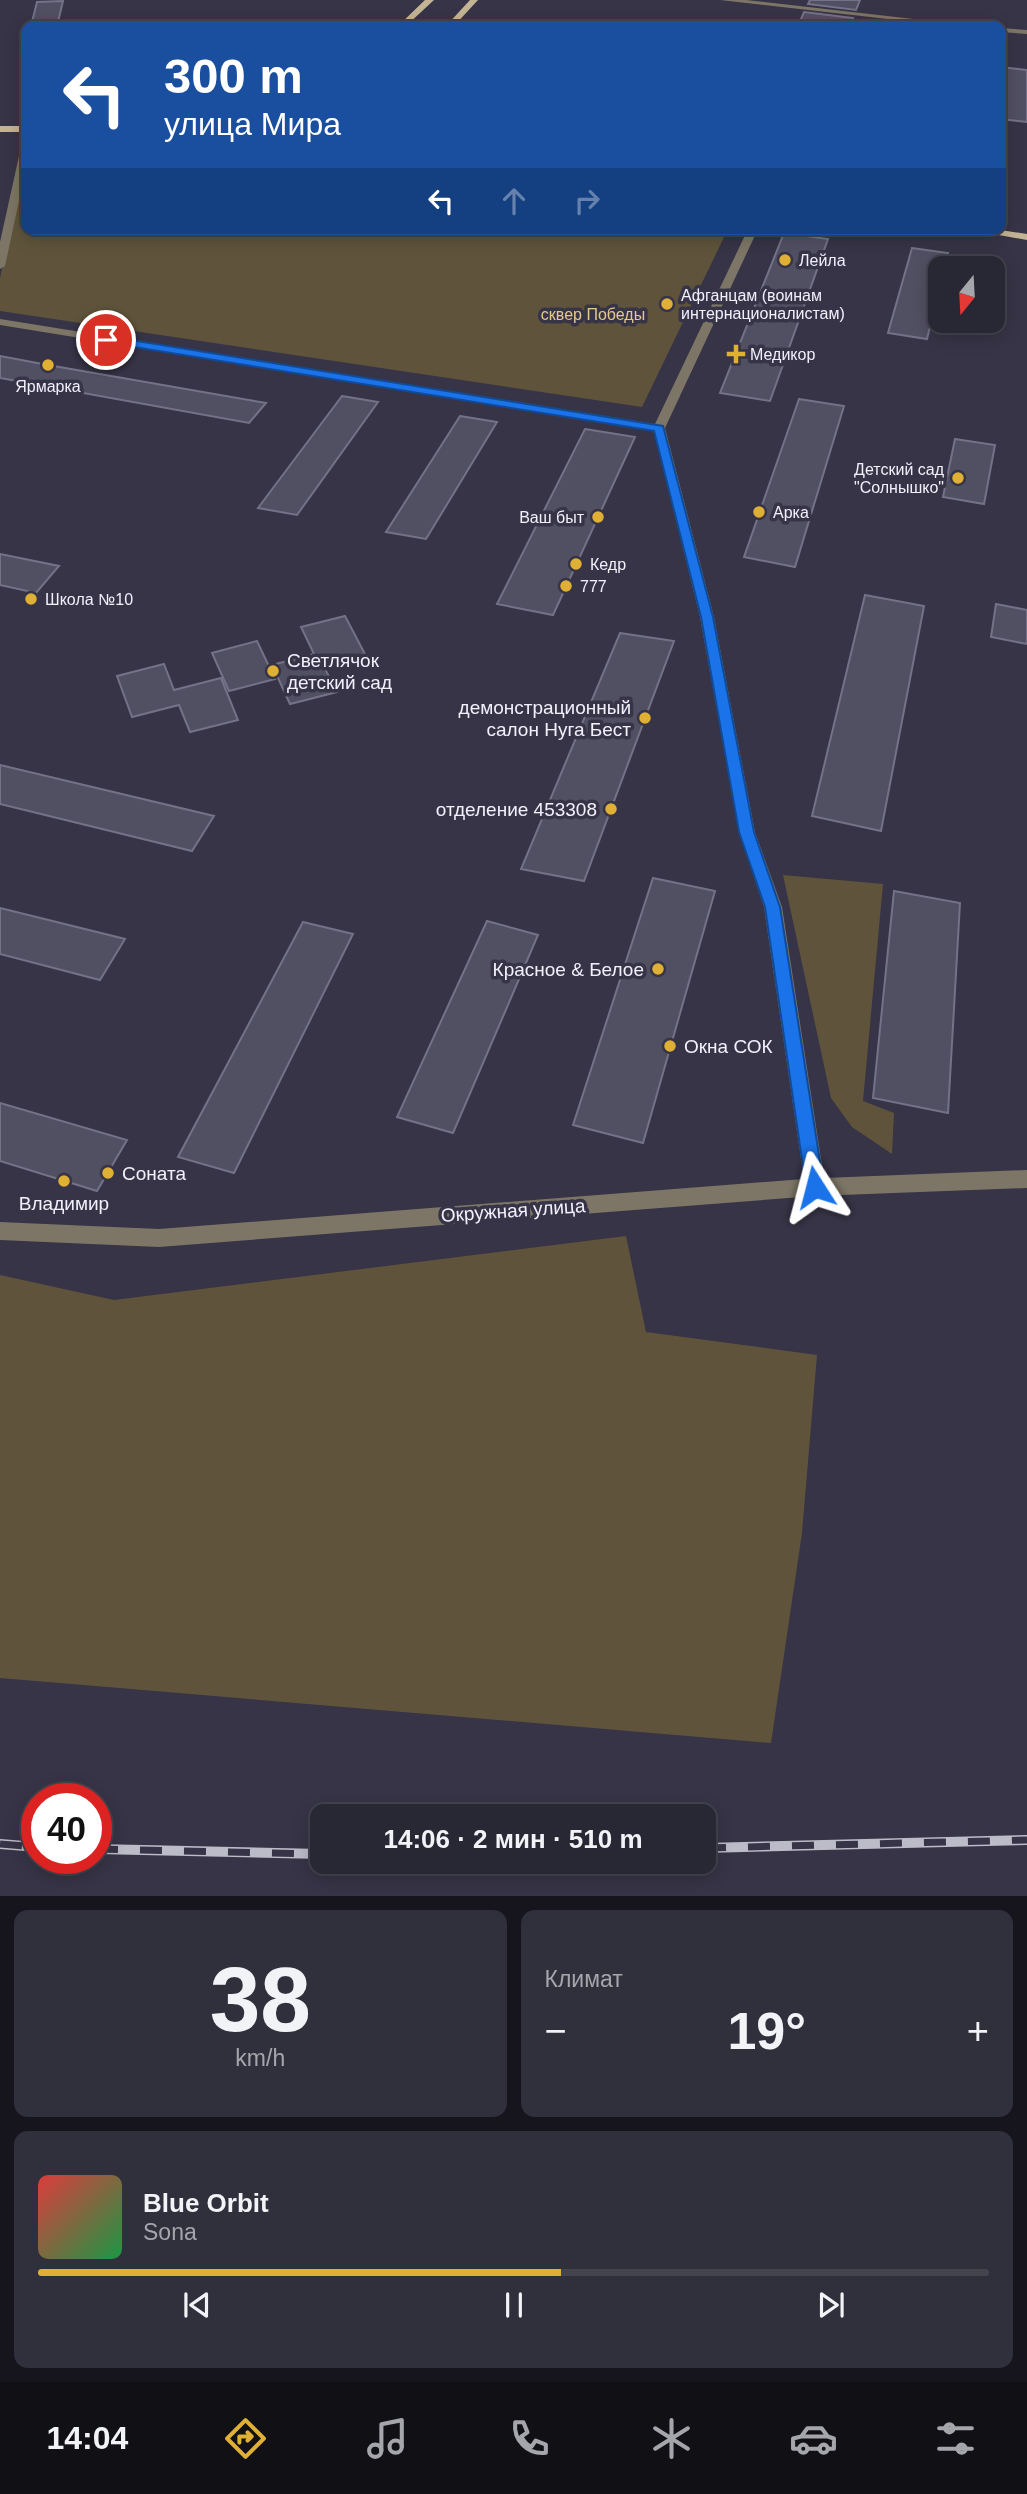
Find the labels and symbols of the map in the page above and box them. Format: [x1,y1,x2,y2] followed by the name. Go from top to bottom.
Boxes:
[777,252,793,268] marker: Лейла
[799,252,846,269] place label: Лейла
[928,256,1004,332] north arrow
[681,287,845,322] place label: Афганцам (воинам интернационалистам)
[659,296,675,312] marker: Афганцам (воинам интернационалистам)
[541,306,645,323] park label: сквер Победы
[76,310,136,370] pin
[728,346,744,362] marker: Медикор
[750,346,815,363] place label: Медикор
[40,357,56,373] marker: Ярмарка
[15,378,81,395] place label: Ярмарка
[854,461,945,496] place label: Детский сад "Солнышко"
[950,470,966,486] marker: Детский сад "Солнышко"
[751,504,767,520] marker: Арка
[773,504,809,521] place label: Арка
[519,509,585,526] place label: Ваш быт
[590,509,606,525] marker: Ваш быт
[568,556,584,572] marker: Кедр
[590,556,626,573] place label: Кедр
[558,578,574,594] marker: 777
[580,578,607,595] place label: 777
[23,591,39,607] marker: Школа №10
[45,591,133,608] place label: Школа №10
[287,650,392,693] place label: Светлячок детский сад
[265,663,281,679] marker: Светлячок детский сад
[459,697,631,740] place label: демонстрационный салон Нуга Бест
[637,710,653,726] marker: демонстрационный салон Нуга Бест
[436,799,597,820] place label: отделение 453308
[603,801,619,817] marker: отделение 453308
[493,959,644,980] place label: Красное & Белое
[650,961,666,977] marker: Красное & Белое
[684,1036,773,1057] place label: Окна СОК
[662,1038,678,1054] marker: Окна СОК
[778,1150,852,1224] position arrow
[122,1163,186,1184] place label: Соната
[100,1165,116,1181] marker: Соната
[56,1173,72,1189] marker: Владимир
[19,1193,109,1214] place label: Владимир
[440,1195,586,1226] street label: Окружная улица
[21,1783,112,1874] speed limit sign: 40

